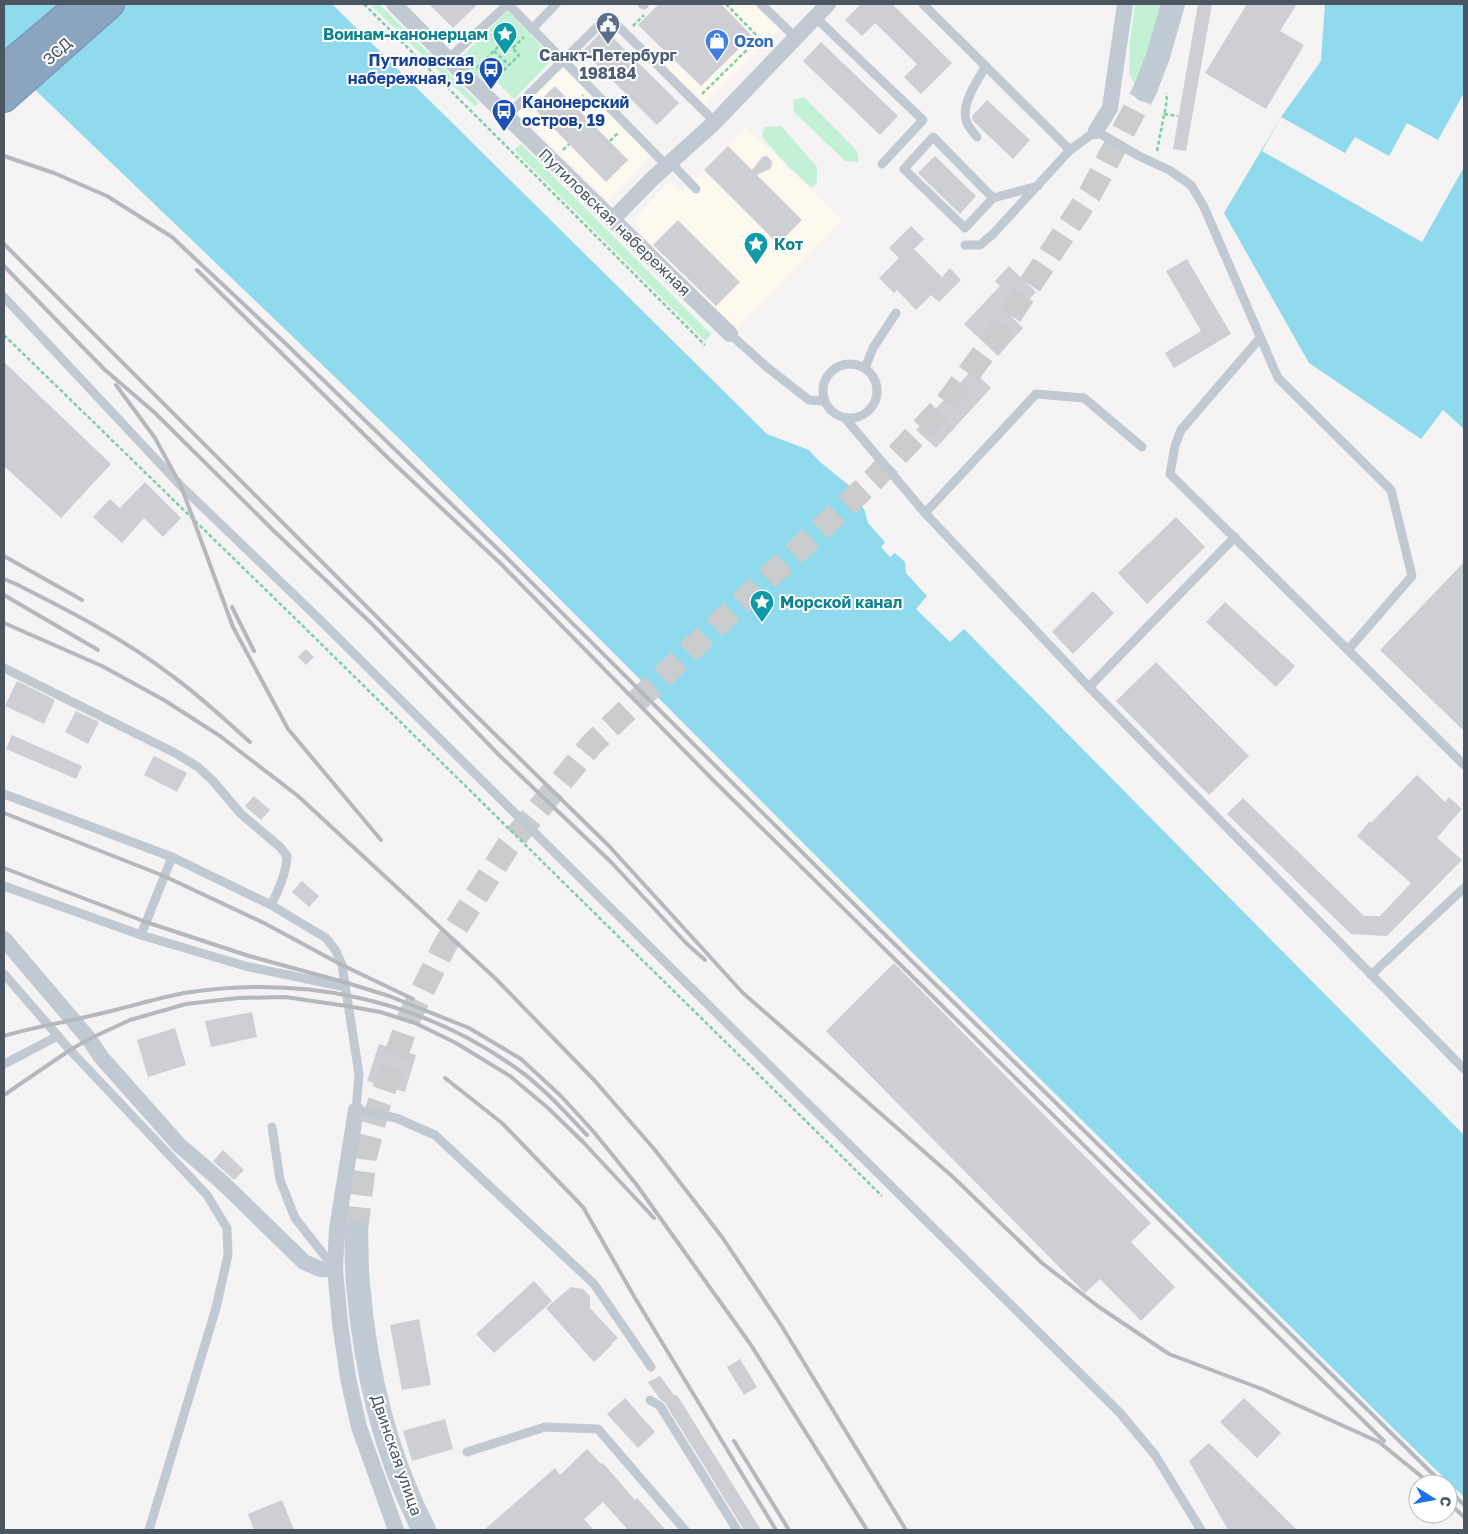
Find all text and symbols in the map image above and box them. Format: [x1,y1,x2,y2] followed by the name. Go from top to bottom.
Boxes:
[595,11,621,45] public building icon: Санкт-Петербург 198184
[492,21,518,55] place icon: Воинам-канонерцам
[323,24,488,44] place label: Воинам-канонерцам
[704,28,730,62] shop icon: Ozon
[734,31,774,51] place label: Ozon
[38,33,76,69] street label: ЗСД
[539,45,678,83] place label: Санкт-Петербург 198184
[348,50,474,88] place label: Путиловская набережная, 19
[478,56,504,90] bus stop icon: Путиловская набережная, 19
[522,92,629,130] place label: Канонерский остров, 19
[491,98,517,132] bus stop icon: Канонерский остров, 19
[535,144,695,300] street label: Путиловская набережная
[743,231,769,265] place icon: Кот
[774,234,803,254] place label: Кот
[749,589,775,623] place icon: Морской канал
[780,592,902,612] place label: Морской канал
[367,1392,427,1518] street label: Двинская улица
[1408,1474,1458,1524] north arrow
[1437,1495,1456,1508] text: С

